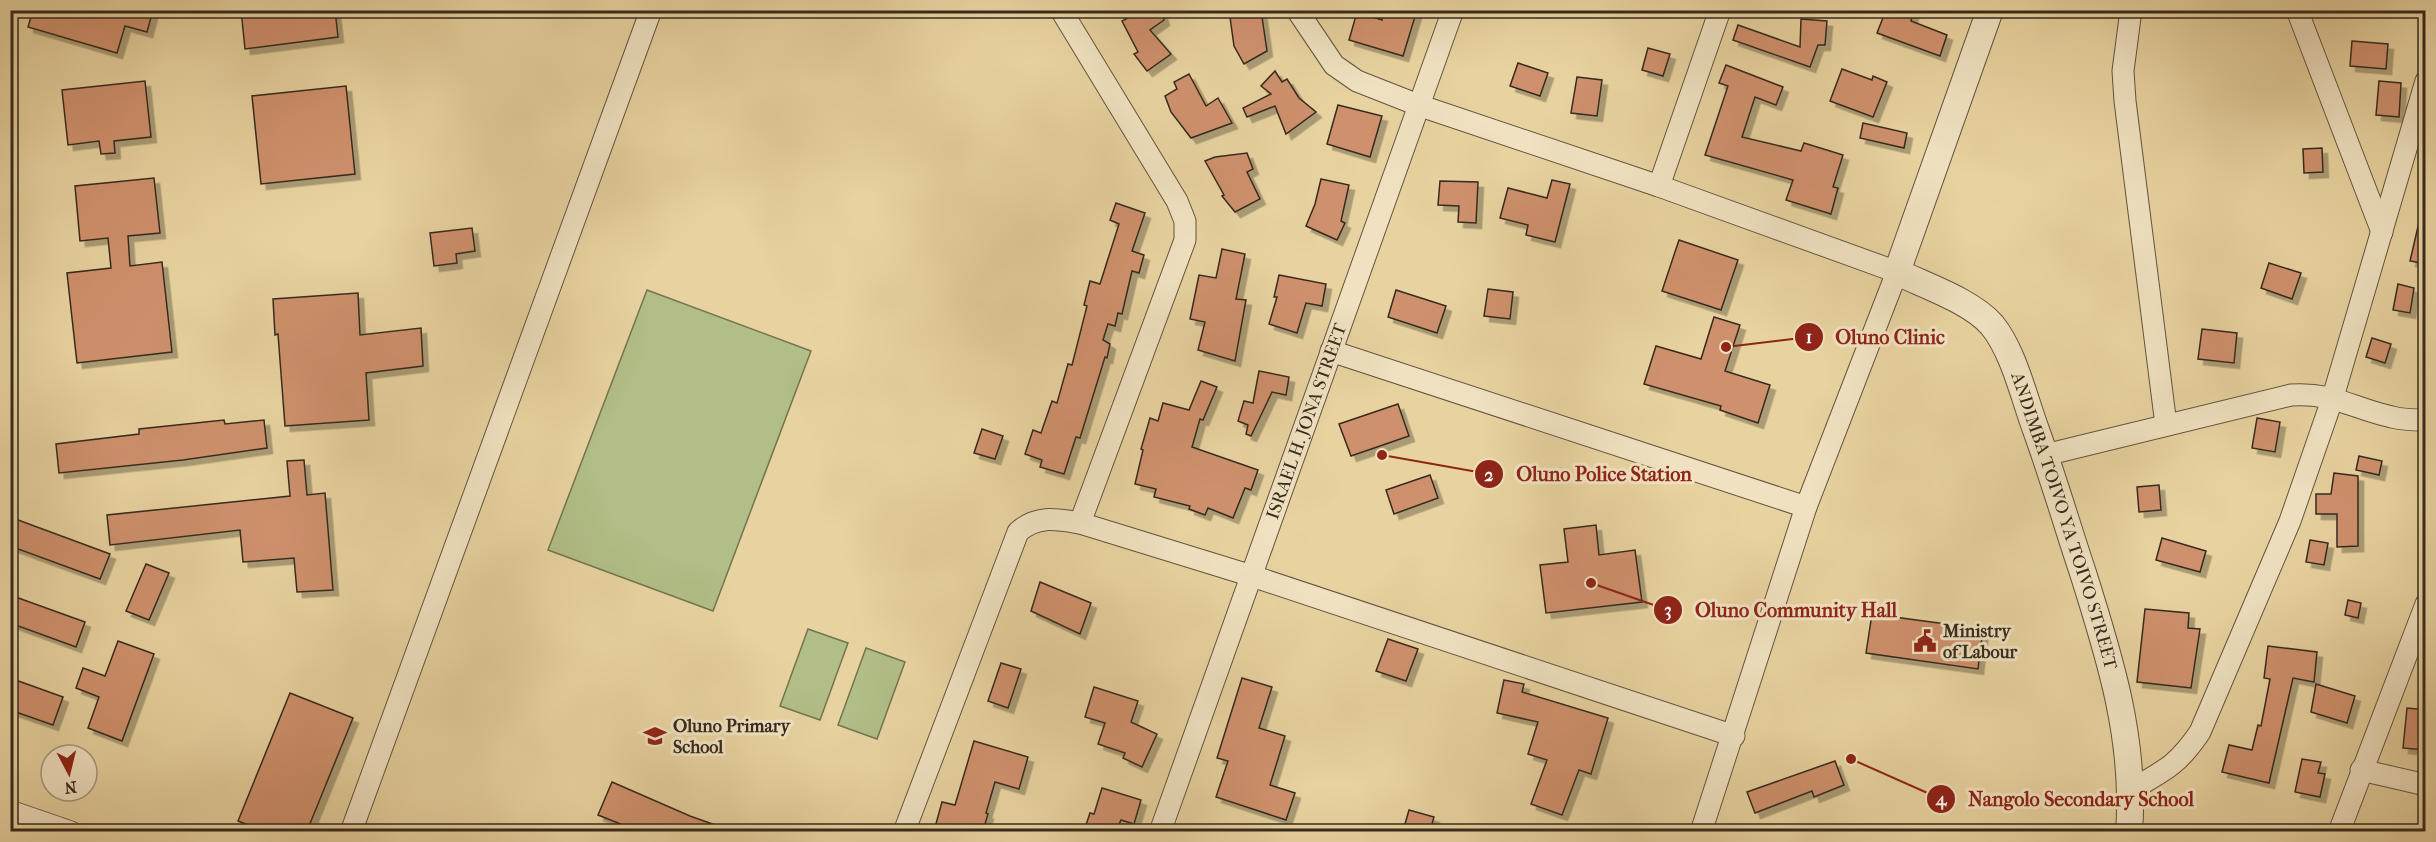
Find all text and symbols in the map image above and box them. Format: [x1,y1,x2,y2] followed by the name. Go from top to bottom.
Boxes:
[1794,318,1957,356] callout: Oluno Clinic
[1262,320,1352,522] street label: ISRAEL H. JONA STREET
[1835,326,1945,349] text: Oluno Clinic
[1806,327,1812,348] text: 1
[2006,368,2121,673] street label: ANDIMBA TOIVO YA TOIVO STREET
[1474,455,1703,493] callout: Oluno Police Station
[1516,463,1692,486] text: Oluno Police Station
[1484,465,1494,486] text: 2
[1653,591,1909,629] callout: Oluno Community Hall
[1695,599,1897,622] text: Oluno Community Hall
[1664,600,1672,621] text: 3
[1942,621,2018,663] place label: Ministry of Labour
[1912,628,1938,654] public building icon: Ministry of Labour
[673,716,791,758] place label: Oluno Primary School
[642,723,668,749] school or university icon: Oluno Primary School
[39,743,99,803] north arrow
[63,777,78,798] text: N
[1926,780,2206,818] callout: Nangolo Secondary School
[1968,788,2194,811] text: Nangolo Secondary School
[1935,789,1948,810] text: 4

